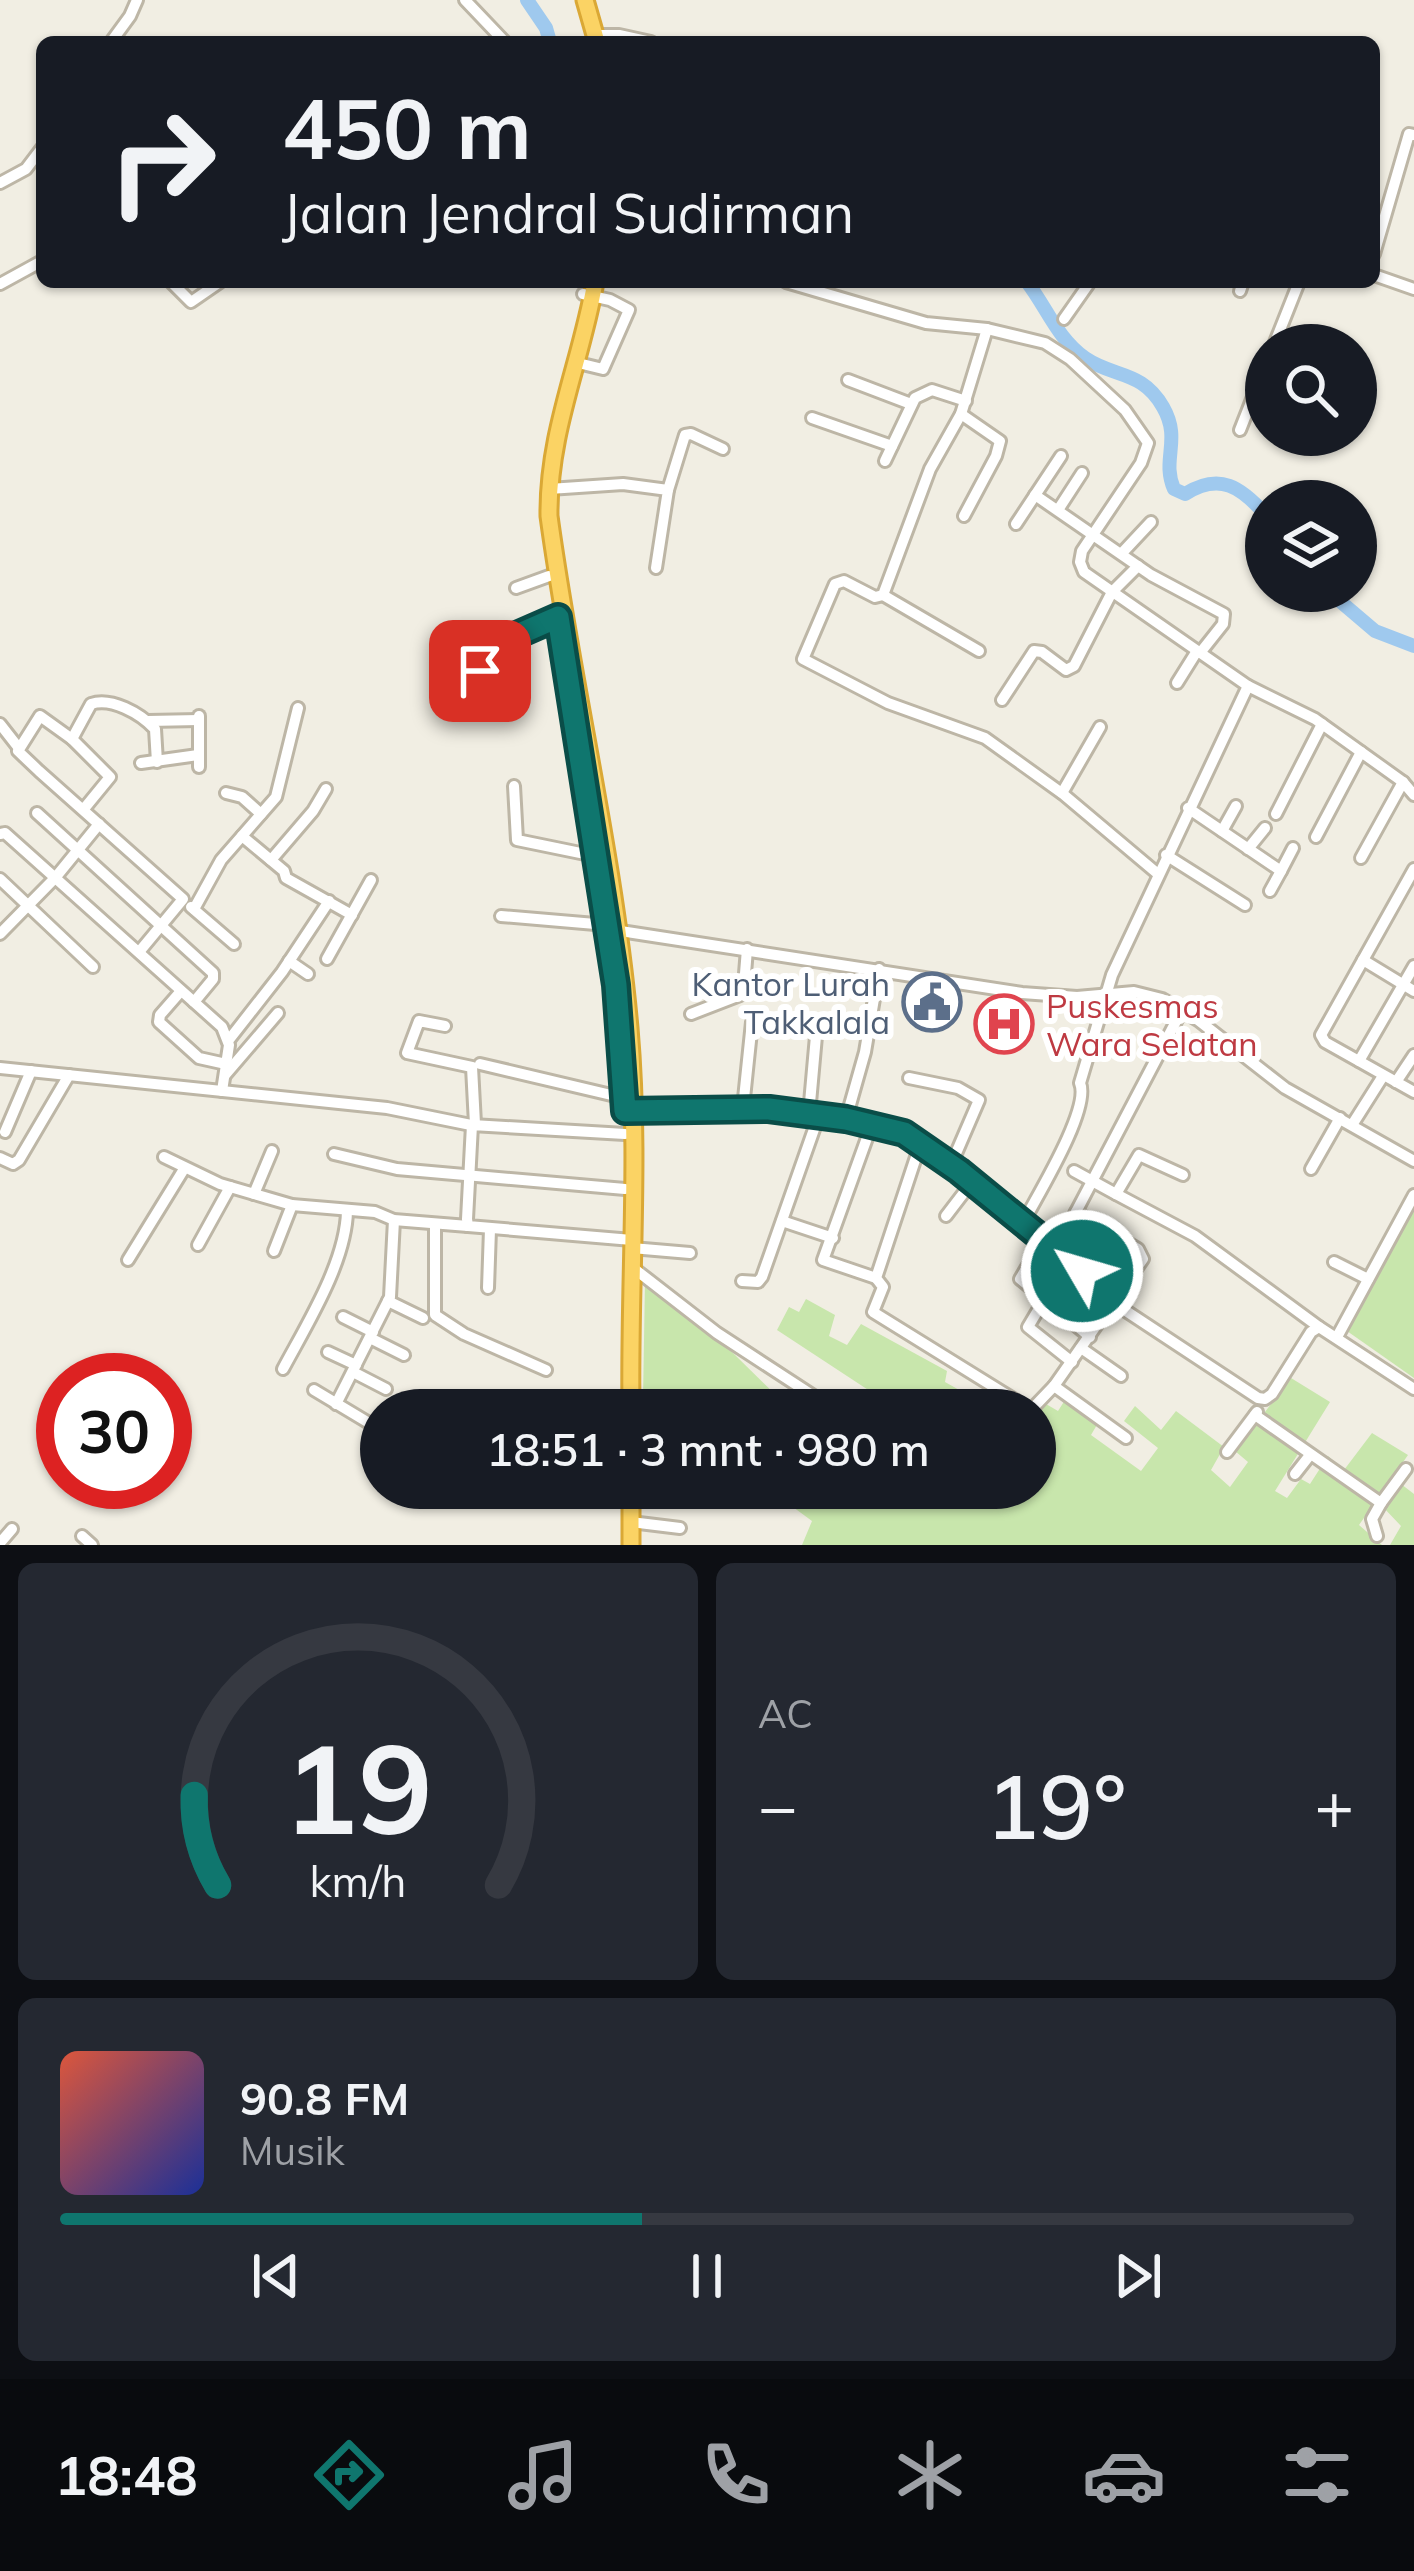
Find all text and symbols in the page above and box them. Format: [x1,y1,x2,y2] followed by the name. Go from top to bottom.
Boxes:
[282,75,532,180] text: 450 m
[84,84,240,240] icon: right
[282,179,854,247] text: Jalan Jendral Sudirman
[1245,324,1377,612] map controls
[1245,324,1377,456] button: search
[1245,480,1377,612] button: layers
[429,620,531,722] pin
[447,638,513,704] icon: arrive
[691,963,890,1042] place label: Kantor Lurah Takkalala
[901,971,963,1033] public building icon: Kantor Lurah Takkalala
[1046,985,1258,1064] place label: Puskesmas Wara Selatan
[973,993,1035,1055] hospital icon: Puskesmas Wara Selatan
[1019,1208,1145,1334] position arrow
[36,1353,192,1509] speed limit sign: 30
[486,1421,930,1477] text: 18:51 · 3 mnt · 980 m
[758,1689,813,1738] text: AC
[283,1709,433,1865] text: 19
[985,1749,1127,1862] text: 19°
[758,1764,798,1847] text: −
[1314,1764,1354,1847] text: +
[309,1853,407,1907] text: km/h
[240,2070,409,2126] text: 90.8 FM
[240,2126,345,2175] text: Musik
[243,2243,309,2309] icon: previous
[674,2243,740,2309] icon: pause
[1105,2243,1171,2309] icon: next
[307,2433,391,2517] icon: directions
[501,2433,585,2517] icon: music
[694,2433,778,2517] icon: phone
[888,2433,972,2517] icon: climate
[1082,2433,1166,2517] icon: car
[1275,2433,1359,2517] icon: filters
[55,2441,198,2509] text: 18:48

